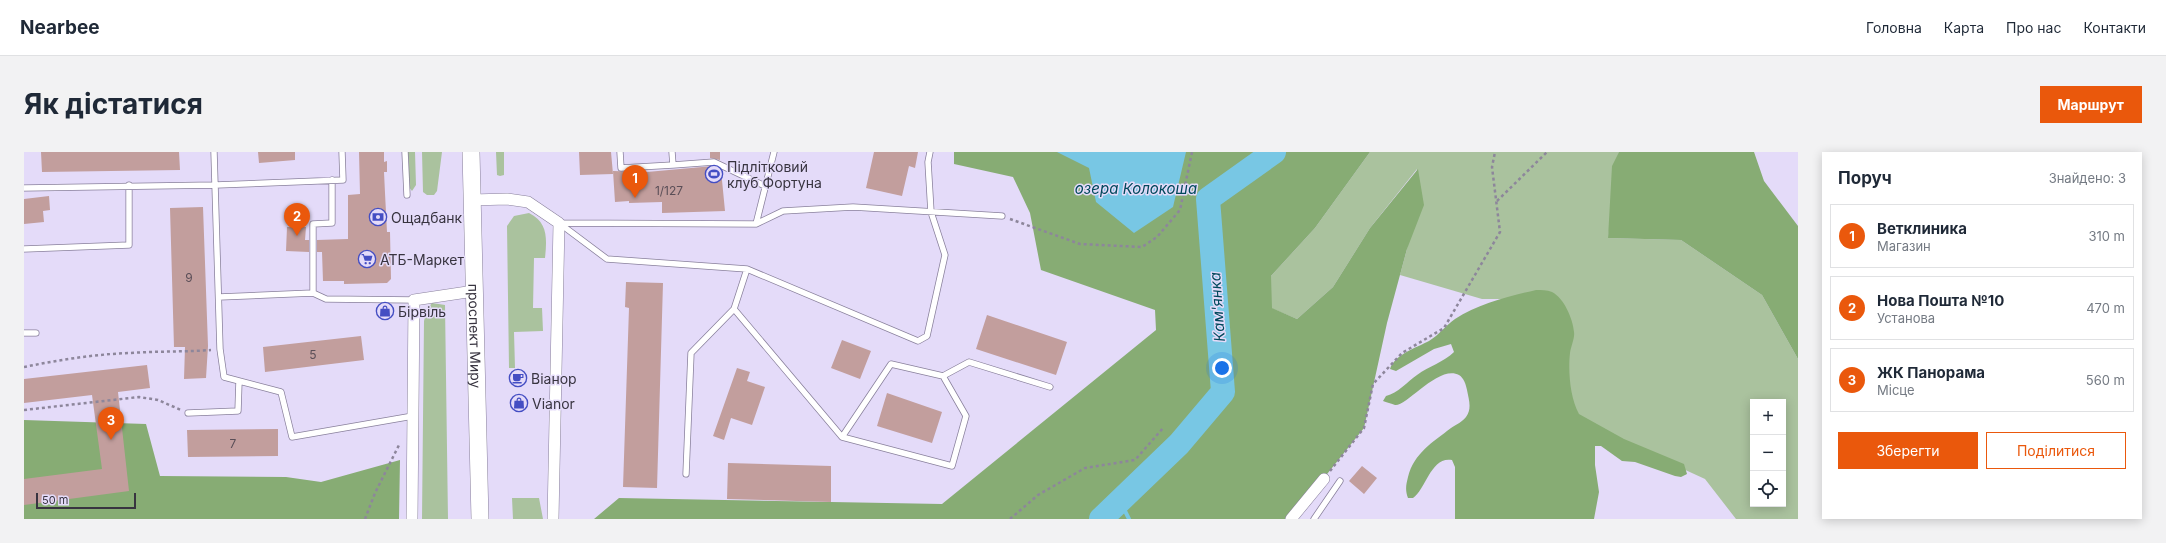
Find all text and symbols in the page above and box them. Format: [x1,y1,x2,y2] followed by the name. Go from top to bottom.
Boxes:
[20,16,100,39] text: Nearbee
[1866,19,1922,36] text: Головна
[1944,19,1984,36] text: Карта
[2006,19,2061,36] text: Про нас
[2083,19,2146,36] text: Контакти
[2040,86,2142,123] button: Маршрут
[24,87,203,121] text: Як дістатися
[727,158,822,191] place label: Підлітковий клуб Фортуна
[704,164,724,184] sports icon: Підлітковий клуб Фортуна
[622,165,648,198] pin: 1
[1838,168,1892,188] text: Поруч
[2049,170,2126,186] text: Знайдено: 3
[1075,179,1197,198] water label: озера Колокоша
[655,183,683,198] house number: 1/127
[284,203,310,236] pin: 2
[368,207,388,227] bank icon: Ощадбанк
[391,209,463,226] place label: Ощадбанк
[1877,219,1967,238] text: Ветклиника
[1849,228,1855,244] text: 1
[2088,228,2125,244] text: 310 m
[1877,238,1931,254] text: Магазин
[357,249,377,269] supermarket icon: АТБ-Маркет
[380,251,465,268] place label: АТБ-Маркет
[185,270,193,285] house number: 9
[1205,272,1229,342] water label: Кам'янка
[466,283,485,389] street label: проспект Миру
[1877,291,2004,310] text: Нова Пошта №10
[1848,300,1856,316] text: 2
[2086,300,2125,316] text: 470 m
[375,301,395,321] shop icon: Бірвіль
[398,303,446,320] place label: Бірвіль
[1877,310,1935,326] text: Установа
[309,347,317,362] house number: 5
[1212,358,1232,378] your location
[1877,363,1985,382] text: ЖК Панорама
[508,368,528,388] cafe icon: Віанор
[531,370,577,387] place label: Віанор
[1848,372,1856,388] text: 3
[2086,372,2125,388] text: 560 m
[1877,382,1915,398] text: Місце
[509,393,529,413] shop icon: Vianor
[532,395,575,412] place label: Vianor
[1750,399,1786,507] map controls
[1750,399,1786,435] button: +
[98,407,124,440] pin: 3
[1838,432,1978,469] button: Зберегти
[1986,432,2126,469] button: Поділитися
[1750,435,1786,471] button: −
[230,436,237,451] house number: 7
[1750,471,1786,507] button: locate
[36,491,136,510] scale bar
[42,493,68,507] text: 50 m

